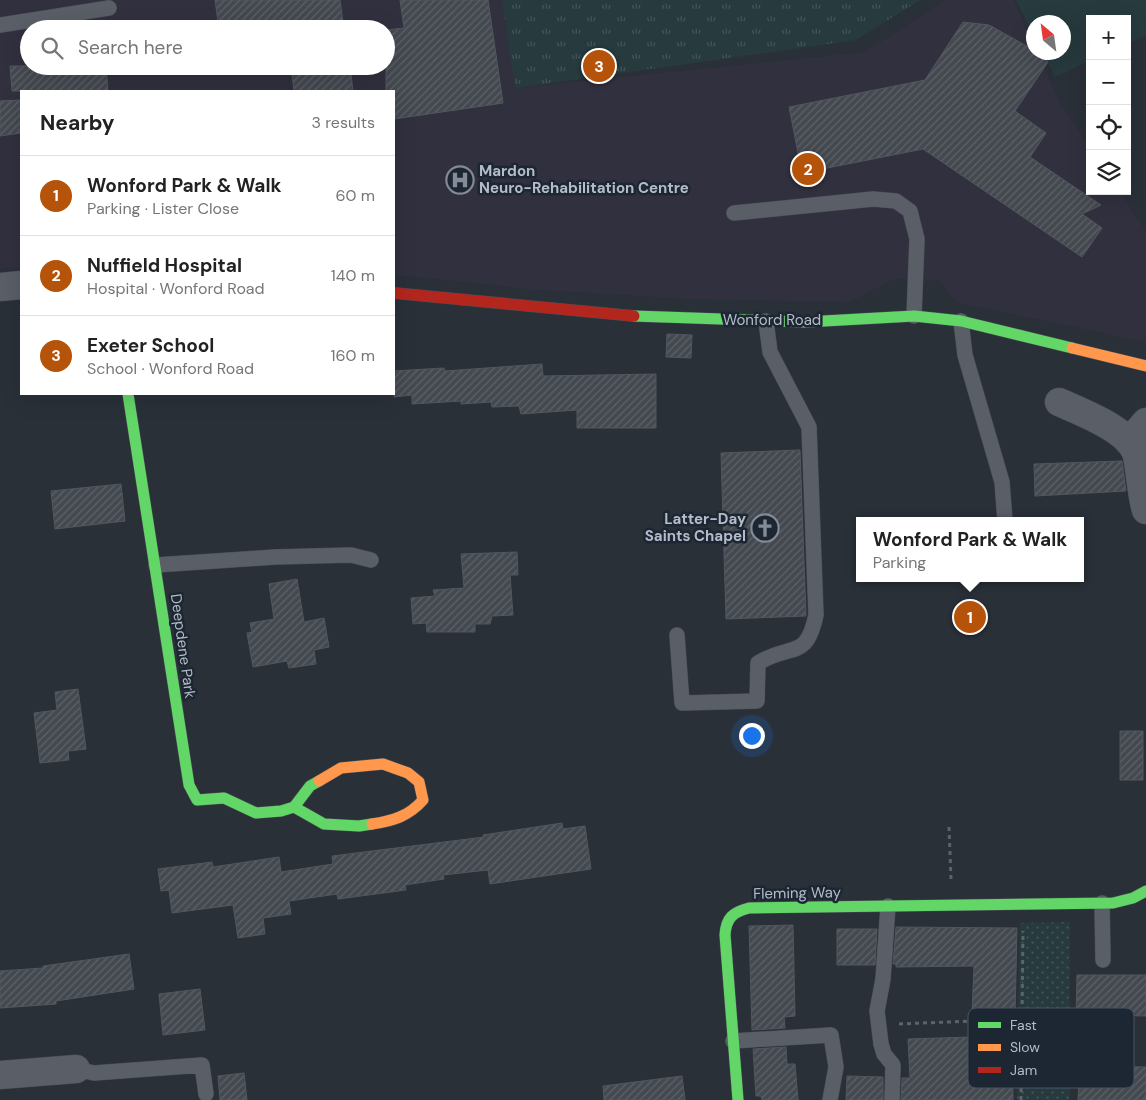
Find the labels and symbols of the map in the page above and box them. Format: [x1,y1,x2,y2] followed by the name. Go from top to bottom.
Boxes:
[1026,15,1071,60] north arrow
[583,47,615,85] pin: 3
[792,150,824,188] pin: 2
[479,161,689,198] place label: Mardon Neuro-Rehabilitation Centre
[445,165,475,195] hospital icon: Mardon Neuro-Rehabilitation Centre
[723,310,821,330] street label: Wonford Road
[645,509,746,546] place label: Latter-Day Saints Chapel
[750,513,780,543] church icon: Latter-Day Saints Chapel
[166,592,200,700] street label: Deepdene Park
[954,598,986,636] pin: 1
[739,723,765,749] your location
[753,882,842,904] street label: Fleming Way
[968,1008,1134,1088] legend
[1010,1016,1037,1034] text: Fast
[1010,1038,1040,1056] text: Slow
[1010,1061,1037,1079] text: Jam

